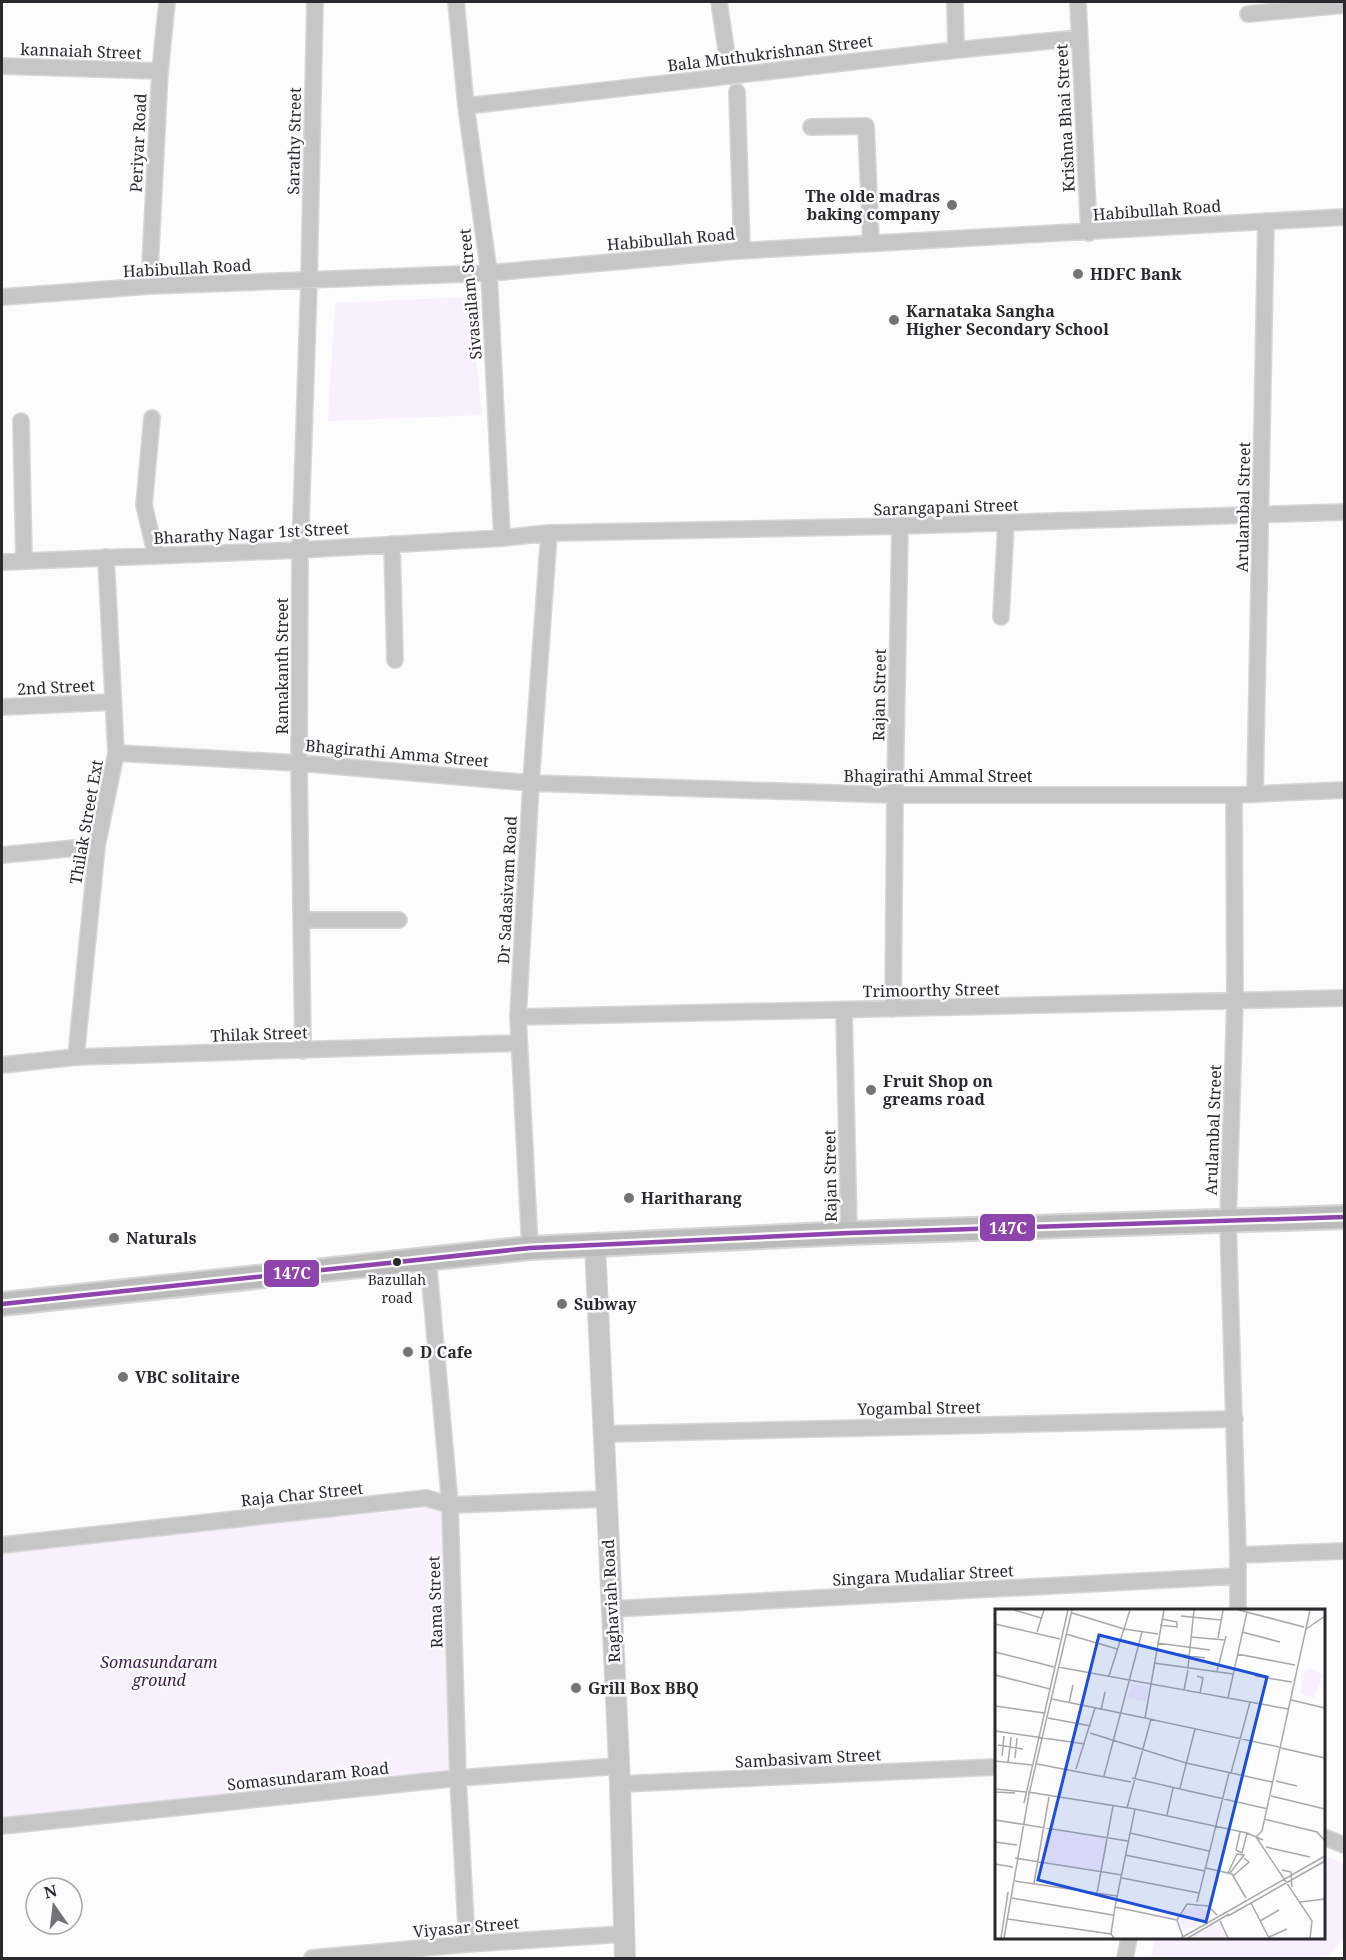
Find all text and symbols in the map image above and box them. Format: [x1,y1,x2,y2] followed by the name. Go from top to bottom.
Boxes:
[666,29,874,77] street label: Bala Muthukrishnan Street
[20,38,142,64] street label: kannaiah Street
[1050,43,1080,193] street label: Krishna Bhai Street
[282,87,306,195] street label: Sarathy Street
[124,93,152,193] street label: Periyar Road
[805,185,941,225] place label: The olde madras baking company
[1092,195,1222,225] street label: Habibullah Road
[945,198,959,212] marker: The olde madras baking company
[606,222,736,256] street label: Habibullah Road
[453,227,487,360] street label: Sivasailam Street
[122,254,252,282] street label: Habibullah Road
[1090,263,1182,285] place label: HDFC Bank
[1071,267,1085,281] marker: HDFC Bank
[906,300,1109,340] place label: Karnataka Sangha Higher Secondary School
[887,313,901,327] marker: Karnataka Sangha Higher Secondary School
[1231,441,1255,573] street label: Arulambal Street
[873,493,1019,521] street label: Sarangapani Street
[153,517,350,549] street label: Bharathy Nagar 1st Street
[271,597,293,734] street label: Ramakanth Street
[867,648,891,741] street label: Rajan Street
[17,674,96,700] street label: 2nd Street
[304,734,490,772] street label: Bhagirathi Amma Street
[64,758,108,886] street label: Thilak Street Ext
[844,765,1033,787] street label: Bhagirathi Ammal Street
[492,815,522,965] street label: Dr Sadasivam Road
[862,978,1000,1002] street label: Trimoorthy Street
[210,1021,308,1047] street label: Thilak Street
[1200,1064,1226,1196] street label: Arulambal Street
[883,1070,993,1110] place label: Fruit Shop on greams road
[864,1083,878,1097] marker: Fruit Shop on greams road
[818,1129,842,1222] street label: Rajan Street
[641,1187,742,1209] place label: Haritharang
[622,1191,636,1205] marker: Haritharang
[979,1213,1036,1242] line badge: 147C
[989,1217,1027,1239] text: 147C
[126,1227,197,1249] place label: Naturals
[107,1231,121,1245] marker: Naturals
[391,1256,403,1268] marker: Bazullah road
[263,1259,320,1288] line badge: 147C
[273,1262,311,1284] text: 147C
[368,1270,426,1307] place label: Bazullah road
[574,1293,637,1315] place label: Subway
[555,1297,569,1311] marker: Subway
[420,1341,472,1363] place label: D Cafe
[401,1345,415,1359] marker: D Cafe
[135,1366,240,1388] place label: VBC solitaire
[116,1370,130,1384] marker: VBC solitaire
[856,1396,981,1420] street label: Yogambal Street
[240,1477,365,1511] street label: Raja Char Street
[597,1539,625,1663] street label: Raghaviah Road
[422,1555,448,1649] street label: Rama Street
[832,1559,1015,1591] street label: Singara Mudaliar Street
[995,1609,1325,1939] inset map
[100,1651,218,1691] park label: Somasundaram ground
[588,1677,699,1699] place label: Grill Box BBQ
[569,1681,583,1695] marker: Grill Box BBQ
[734,1743,882,1773] street label: Sambasivam Street
[226,1757,390,1795] street label: Somasundaram Road
[24,1876,84,1936] north arrow
[42,1879,60,1904] text: N
[412,1911,520,1943] street label: Viyasar Street

